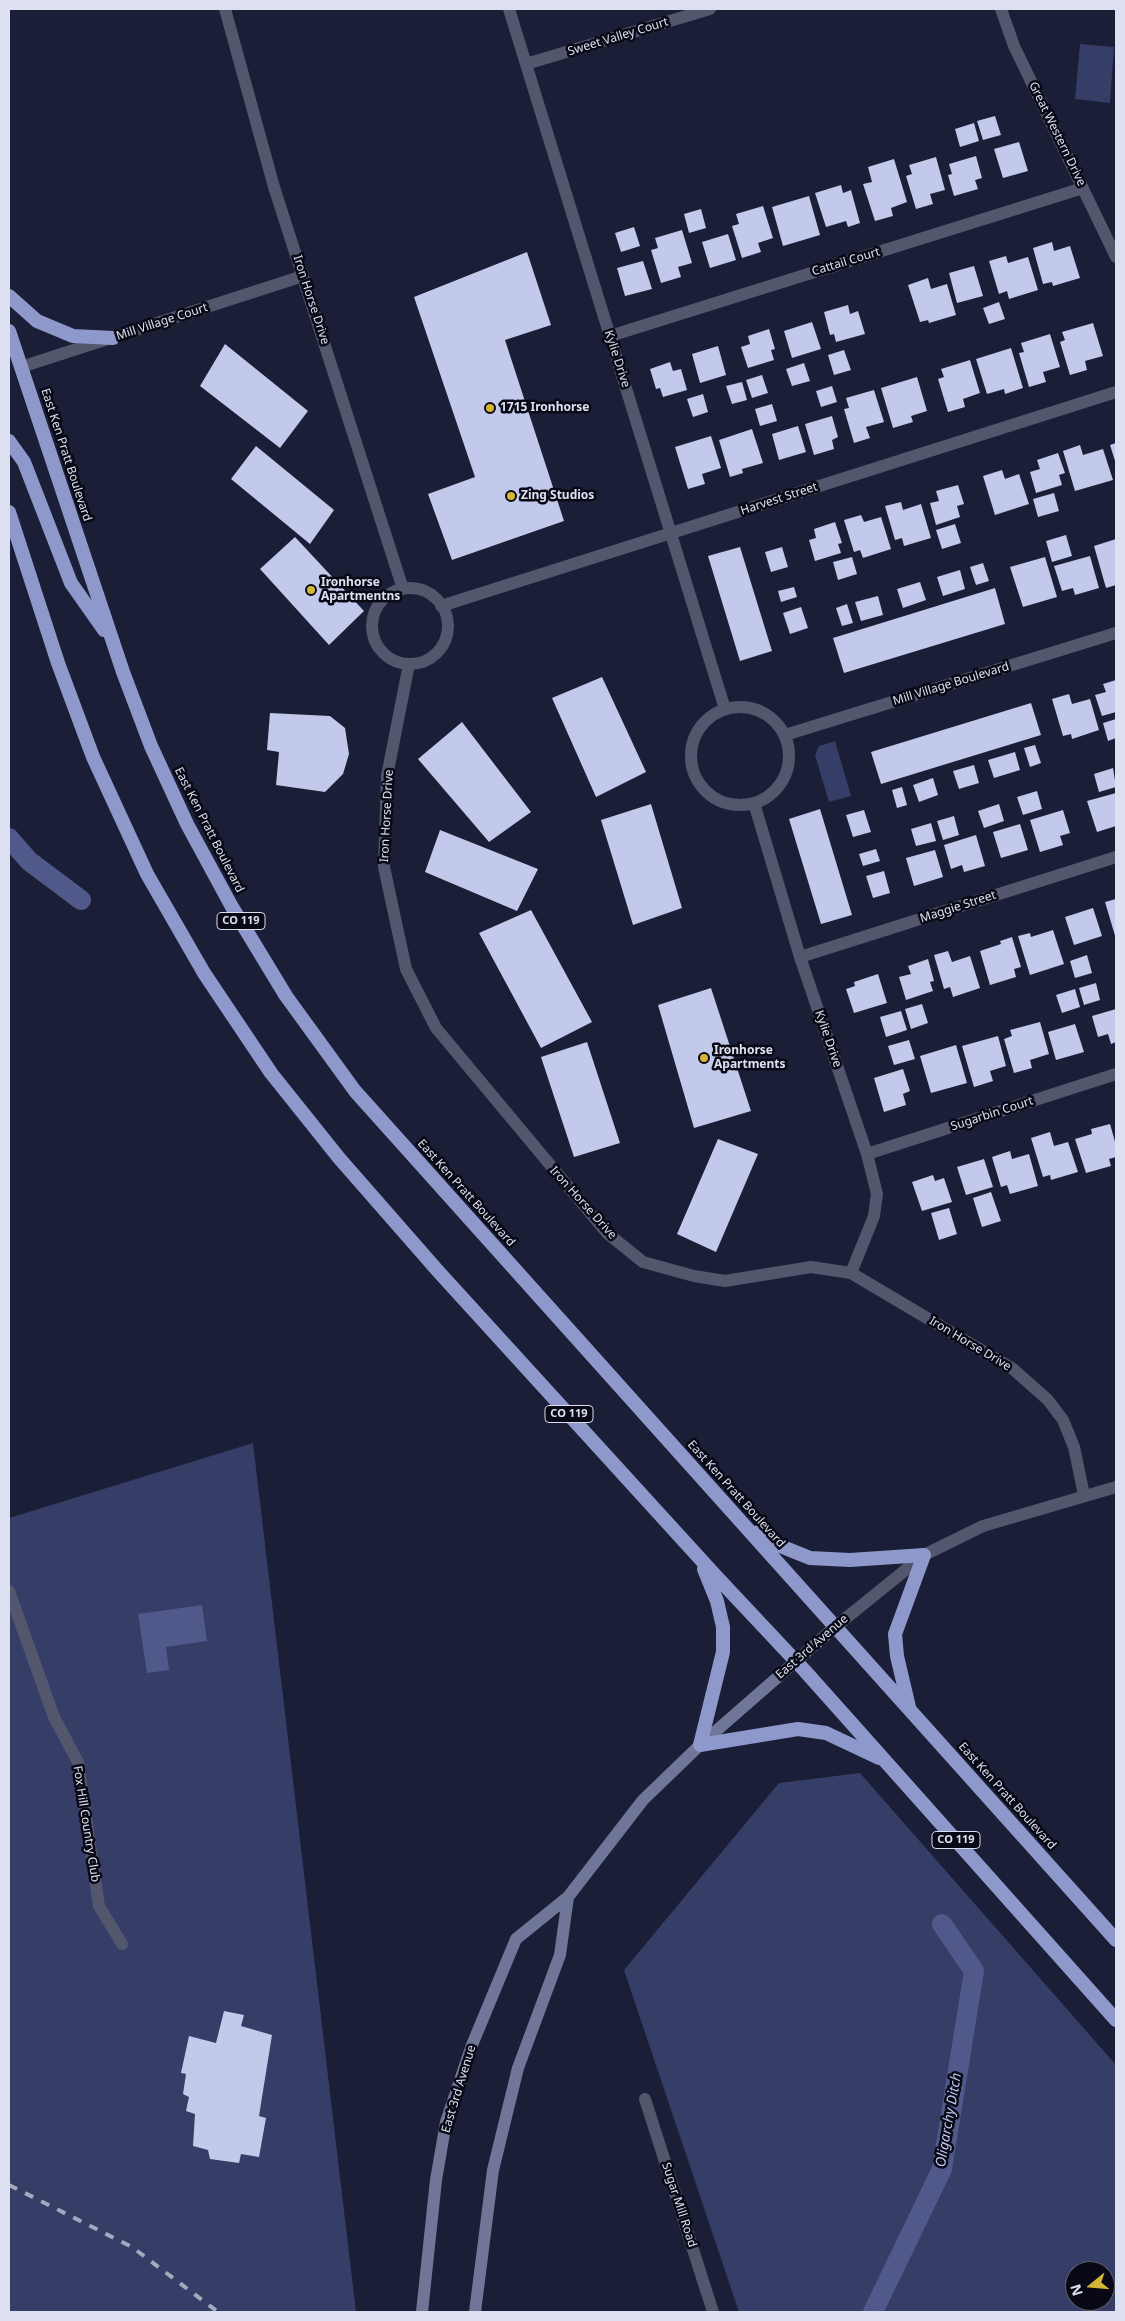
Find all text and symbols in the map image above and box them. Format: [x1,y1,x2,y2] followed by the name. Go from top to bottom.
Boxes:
[566,15,670,59] street label: Sweet Valley Court
[1026,80,1088,188] street label: Great Western Drive
[810,245,882,279] street label: Cattail Court
[290,254,332,346] street label: Iron Horse Drive
[114,300,210,344] street label: Mill Village Court
[601,329,633,389] street label: Kylie Drive
[38,387,94,523] street label: East Ken Pratt Boulevard
[500,401,590,415] place label: 1715 Ironhorse
[484,402,496,414] marker: 1715 Ironhorse
[739,480,819,518] street label: Harvest Street
[521,489,594,503] place label: Zing Studios
[505,490,517,502] marker: Zing Studios
[321,576,400,604] place label: Ironhorse Apartmentns
[305,584,317,596] marker: Ironhorse Apartmentns
[891,659,1011,709] street label: Mill Village Boulevard
[171,765,247,895] street label: East Ken Pratt Boulevard
[377,769,397,863] street label: Iron Horse Drive
[918,888,998,926] street label: Maggie Street
[217,912,265,929] road number: CO 119
[812,1009,844,1069] street label: Kylie Drive
[714,1044,786,1072] place label: Ironhorse Apartments
[698,1052,710,1064] marker: Ironhorse Apartments
[949,1094,1035,1134] street label: Sugarbin Court
[414,1137,518,1249] street label: East Ken Pratt Boulevard
[547,1164,619,1242] street label: Iron Horse Drive
[926,1314,1014,1374] street label: Iron Horse Drive
[545,1406,593,1422] road number: CO 119
[684,1438,788,1550] street label: East Ken Pratt Boulevard
[773,1612,851,1682] street label: East 3rd Avenue
[955,1740,1059,1852] street label: East Ken Pratt Boulevard
[70,1765,102,1883] street label: Fox Hill Country Club
[932,1832,980,1848] road number: CO 119
[439,2043,479,2135] street label: East 3rd Avenue
[932,2072,966,2168] water label: Oligarchy Ditch
[659,2161,699,2249] street label: Sugar Mill Road
[1065,2261,1115,2311] north arrow
[1065,2282,1087,2298] text: N

